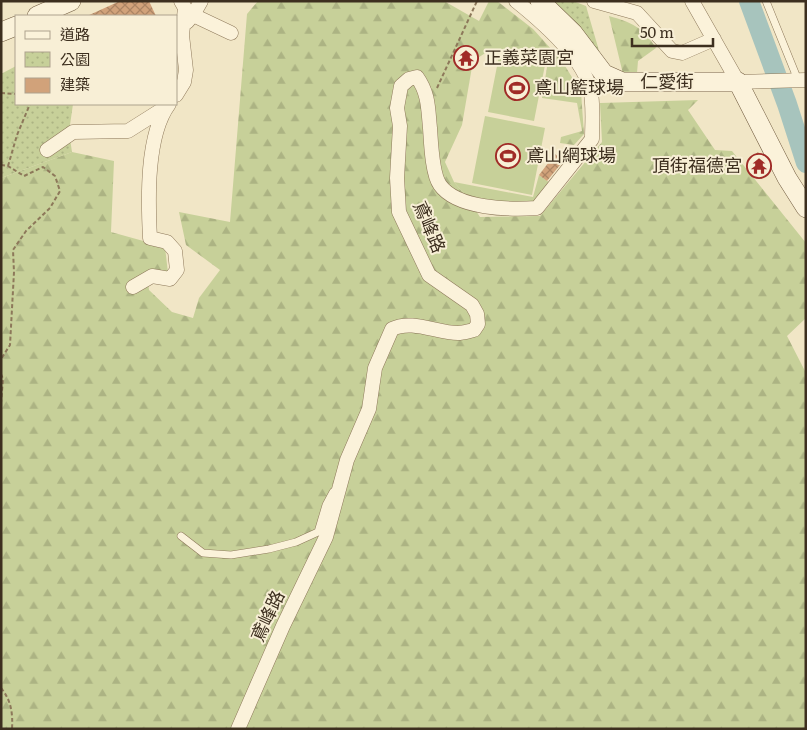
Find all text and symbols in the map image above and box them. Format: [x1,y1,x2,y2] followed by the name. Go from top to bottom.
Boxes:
[15,15,178,105] legend
[632,15,713,47] scale bar
[640,20,674,43] text: 50 m
[60,22,90,45] text: 道路
[484,43,574,70] place label: 正義菜園宮
[453,45,479,71] temple icon: 正義菜園宮
[60,47,90,70] text: 公園
[640,67,694,94] street label: 仁愛街
[60,72,90,95] text: 建築
[534,73,624,100] place label: 鳶山籃球場
[504,75,530,101] sports icon: 鳶山籃球場
[526,141,616,168] place label: 鳶山網球場
[495,143,521,169] sports icon: 鳶山網球場
[652,151,742,178] place label: 頂街福德宮
[746,153,772,179] temple icon: 頂街福德宮
[407,196,453,257] street label: 鳶峰路
[243,585,290,646] street label: 鳶峰路

